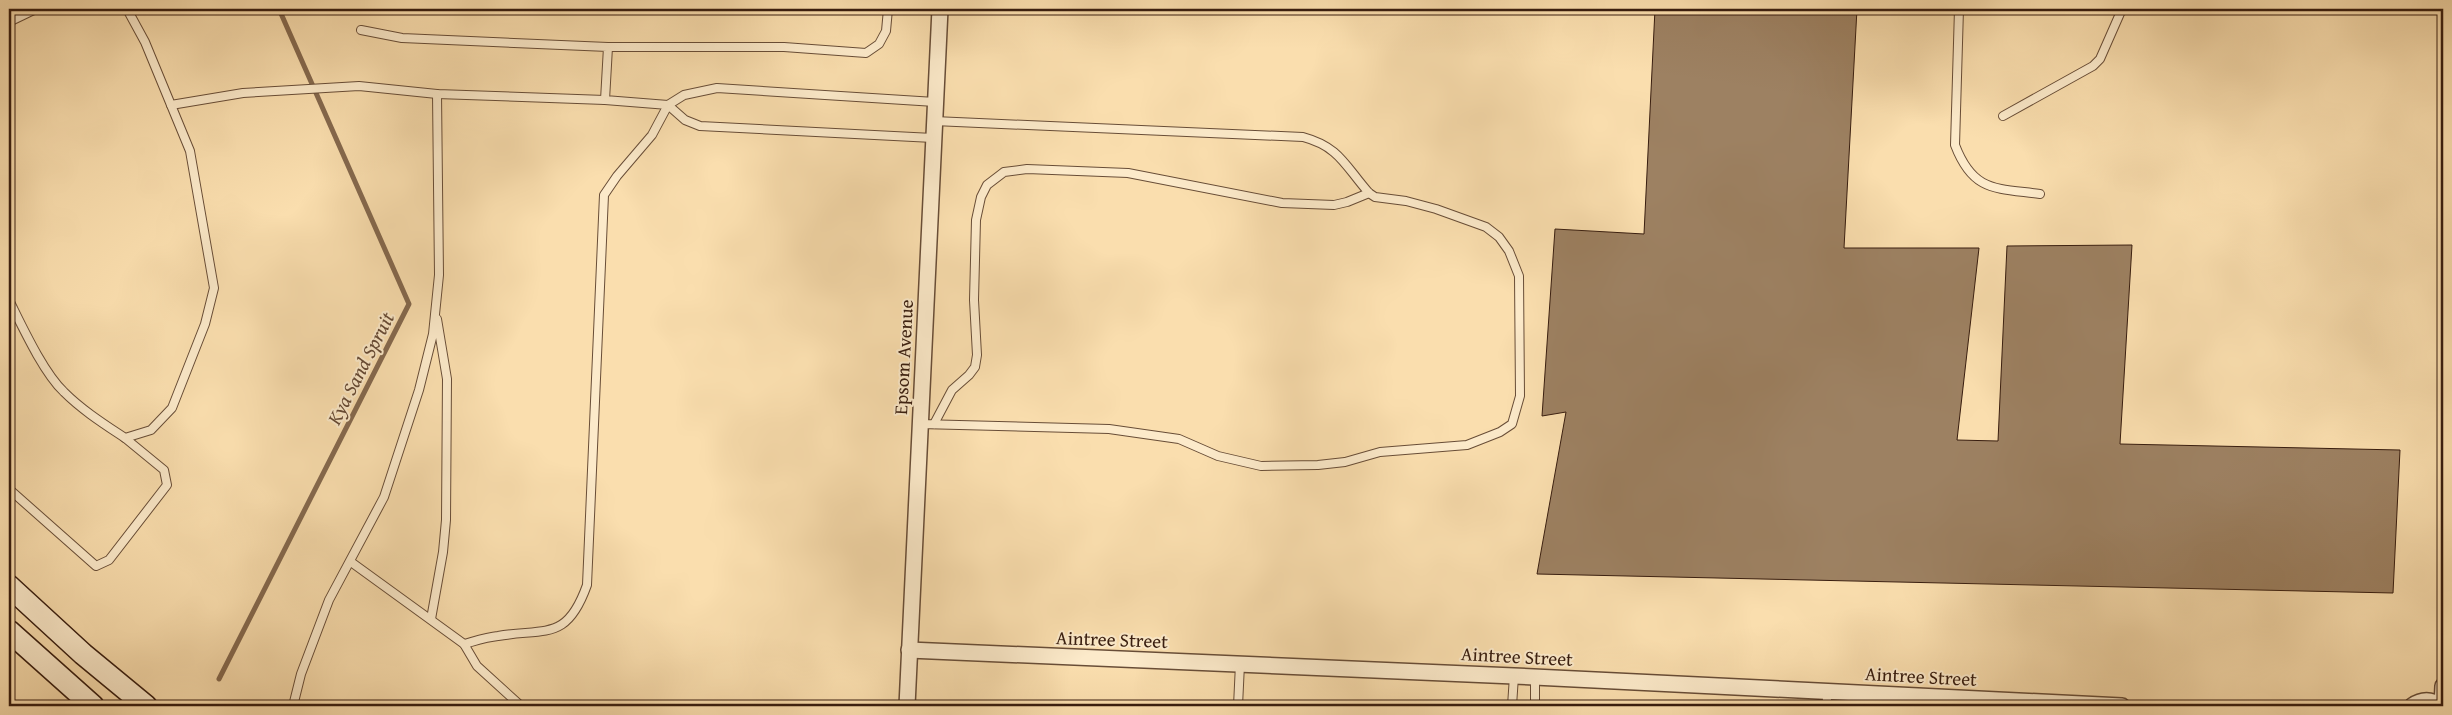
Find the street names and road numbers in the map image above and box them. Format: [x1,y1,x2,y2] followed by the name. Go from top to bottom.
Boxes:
[886,299,920,415] street label: Epsom Avenue
[1056,623,1169,655] street label: Aintree Street
[1460,639,1574,673] street label: Aintree Street
[1864,659,1978,693] street label: Aintree Street

